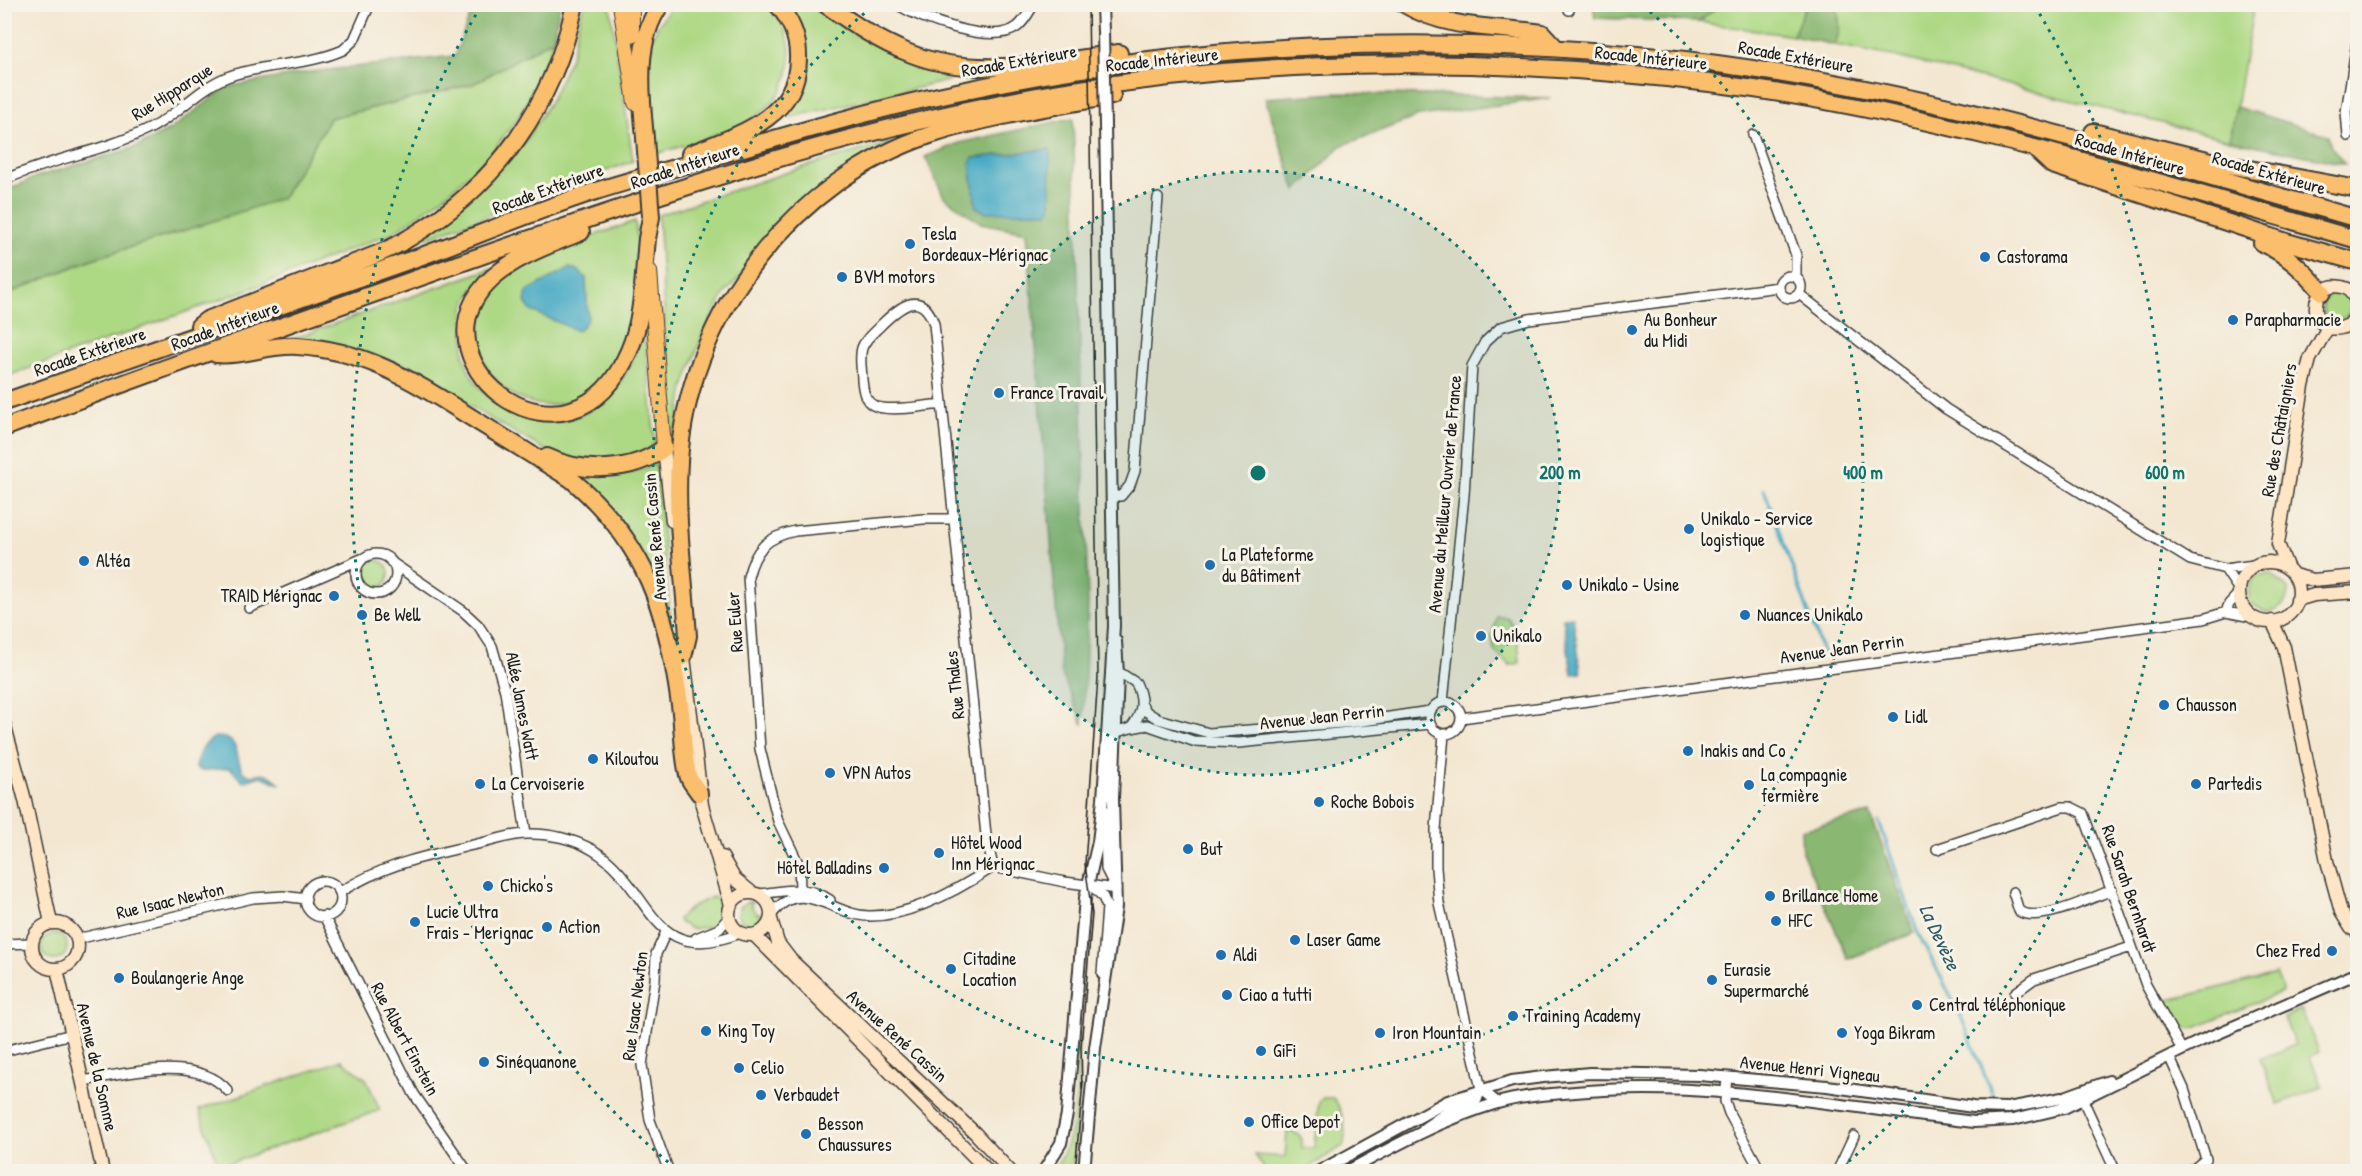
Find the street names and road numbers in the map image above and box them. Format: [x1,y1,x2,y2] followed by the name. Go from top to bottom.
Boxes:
[1737,34,1856,79] street label: Rocade Extérieure
[959,38,1078,83] street label: Rocade Extérieure
[1594,39,1709,76] street label: Rocade Intérieure
[1104,41,1219,78] street label: Rocade Intérieure
[126,57,217,126] street label: Rue Hipparque
[2072,126,2188,181] street label: Rocade Intérieure
[627,136,742,195] street label: Rocade Intérieure
[2210,144,2329,201] street label: Rocade Extérieure
[489,157,607,220] street label: Rocade Extérieure
[167,294,282,357] street label: Rocade Intérieure
[31,321,149,382] street label: Rocade Extérieure
[2254,361,2303,499] street label: Rue des Châtaigniers
[1422,374,1467,614] street label: Avenue du Meilleur Ouvrier de France
[636,472,673,602] street label: Avenue René Cassin
[720,591,749,653] street label: Rue Euler
[1778,627,1905,670] street label: Avenue Jean Perrin
[500,650,545,763] street label: Allée James Watt
[938,650,971,720] street label: Rue Thales
[1259,698,1385,735] street label: Avenue Jean Perrin
[2096,822,2163,957] street label: Rue Sarah Bernhardt
[114,876,226,925] street label: Rue Isaac Newton
[615,950,654,1062] street label: Rue Isaac Newton
[365,978,446,1100] street label: Rue Albert Einstein
[842,984,953,1088] street label: Avenue René Cassin
[71,1000,124,1134] street label: Avenue de la Somme
[1739,1049,1881,1088] street label: Avenue Henri Vigneau

